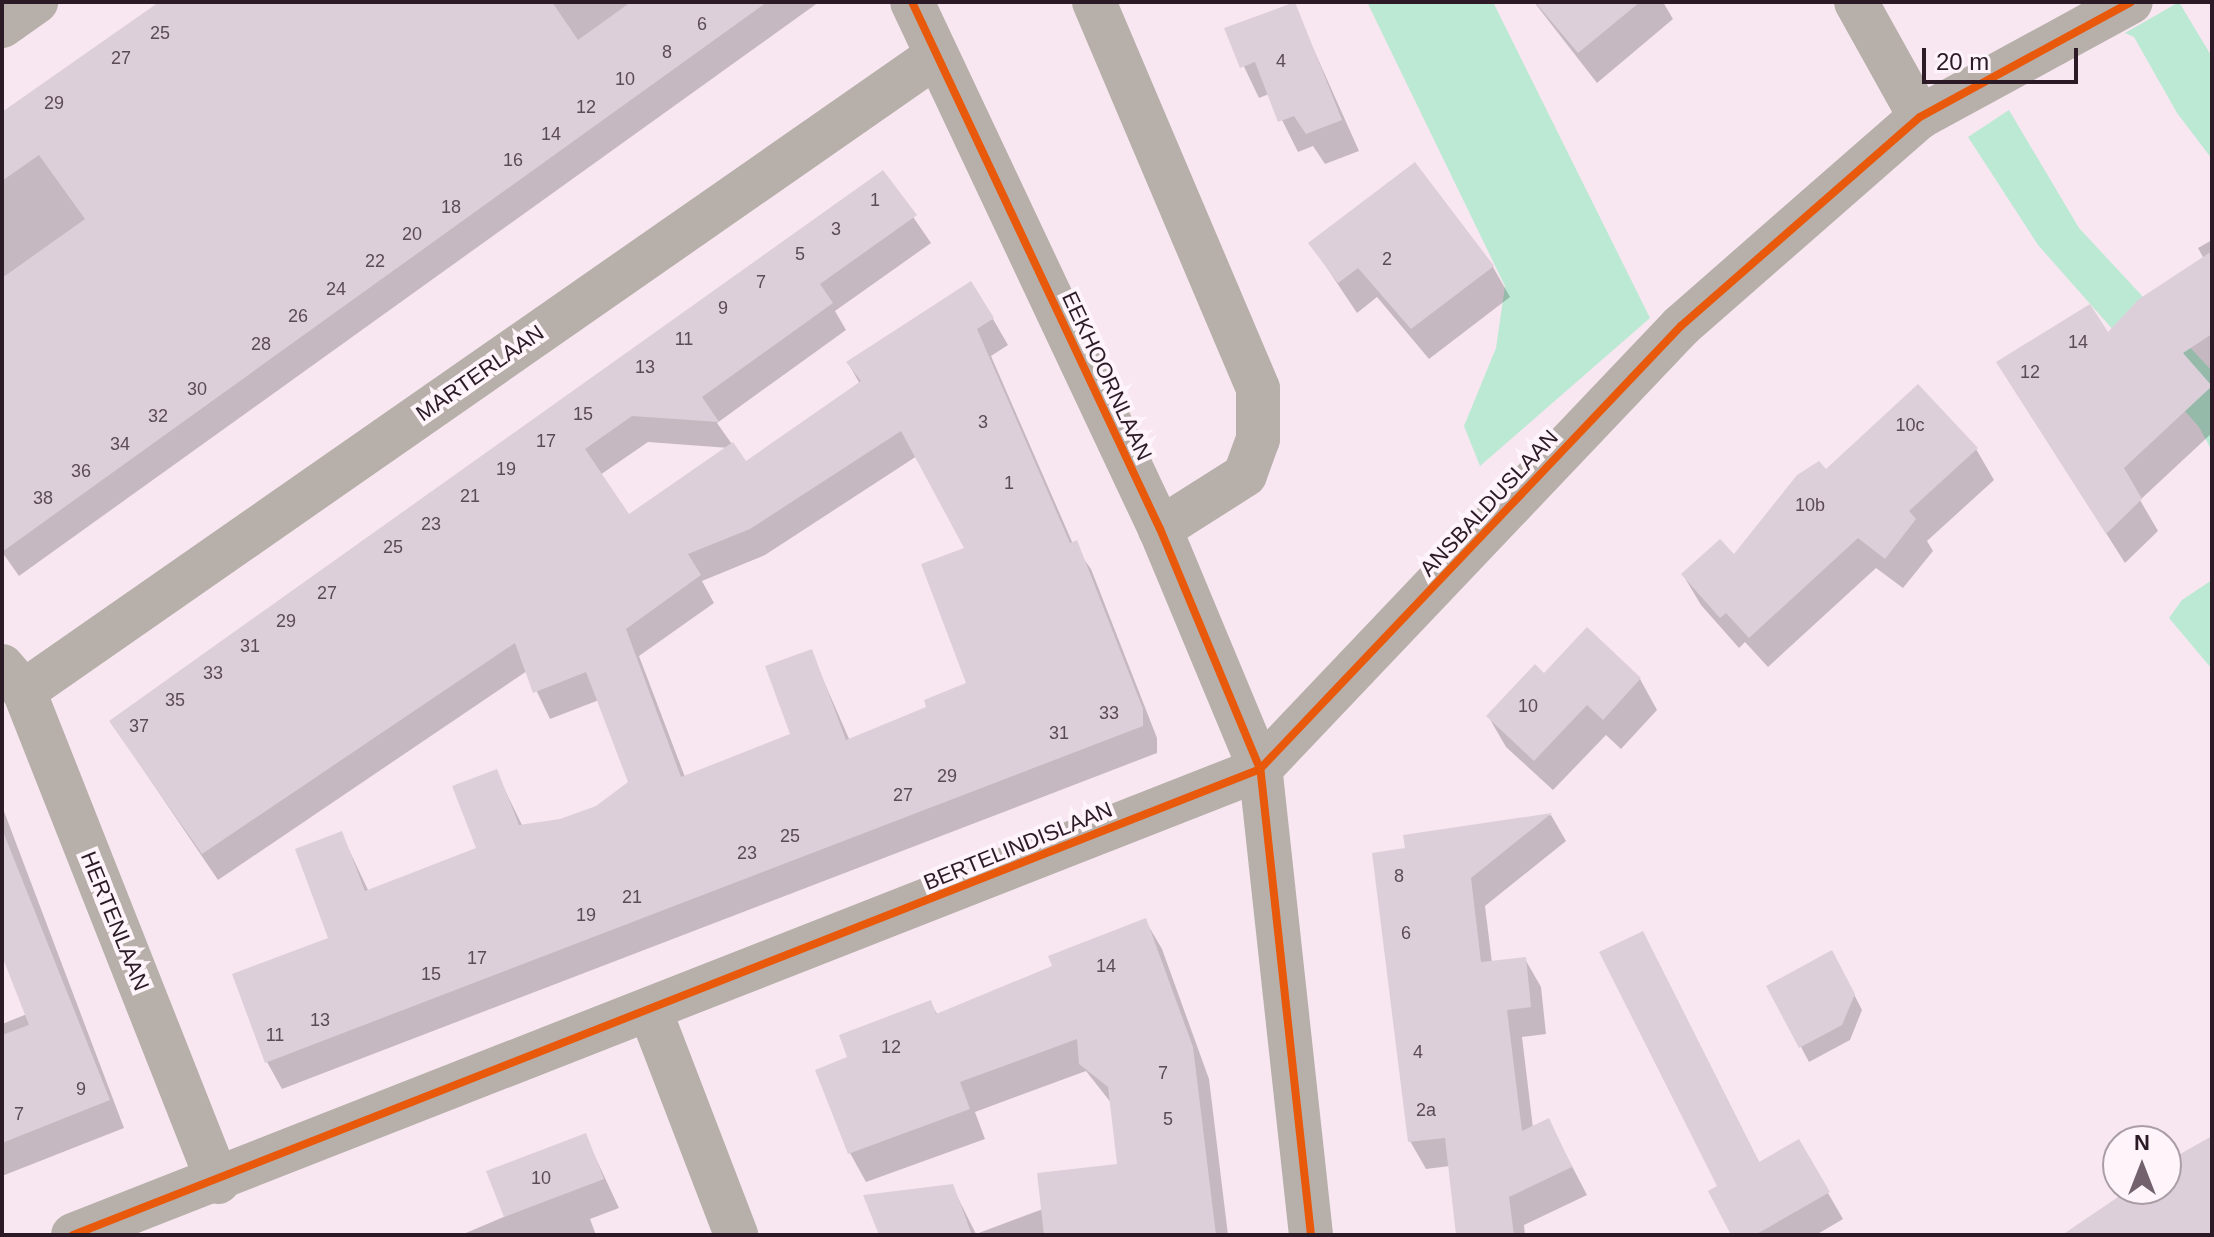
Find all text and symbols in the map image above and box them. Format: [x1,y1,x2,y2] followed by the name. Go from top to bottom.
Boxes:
[697,13,707,35] house number: 6
[150,22,170,44] house number: 25
[1926,32,2082,82] scale bar
[662,41,672,63] house number: 8
[111,47,131,69] house number: 27
[1936,48,1989,75] text: 20 m
[1276,50,1286,72] house number: 4
[615,68,635,90] house number: 10
[44,92,64,114] house number: 29
[576,96,596,118] house number: 12
[541,123,561,145] house number: 14
[503,149,523,171] house number: 16
[870,189,880,211] house number: 1
[441,196,461,218] house number: 18
[831,218,841,240] house number: 3
[402,223,422,245] house number: 20
[795,243,805,265] house number: 5
[1382,248,1392,270] house number: 2
[365,250,385,272] house number: 22
[756,271,766,293] house number: 7
[326,278,346,300] house number: 24
[1056,287,1158,465] street label: EEKHOORNLAAN
[718,297,728,319] house number: 9
[288,305,308,327] house number: 26
[411,319,549,427] street label: MARTERLAAN
[675,328,693,350] house number: 11
[2068,331,2088,353] house number: 14
[251,333,271,355] house number: 28
[635,356,655,378] house number: 13
[2020,361,2040,383] house number: 12
[187,378,207,400] house number: 30
[573,403,593,425] house number: 15
[148,405,168,427] house number: 32
[978,411,988,433] house number: 3
[1895,414,1925,436] house number: 10c
[1414,424,1564,582] street label: ANSBALDUSLAAN
[536,430,556,452] house number: 17
[110,433,130,455] house number: 34
[496,458,516,480] house number: 19
[71,460,91,482] house number: 36
[1004,472,1014,494] house number: 1
[460,485,480,507] house number: 21
[33,487,53,509] house number: 38
[1795,494,1825,516] house number: 10b
[421,513,441,535] house number: 23
[383,536,403,558] house number: 25
[317,582,337,604] house number: 27
[276,610,296,632] house number: 29
[240,635,260,657] house number: 31
[203,662,223,684] house number: 33
[165,689,185,711] house number: 35
[1518,695,1538,717] house number: 10
[1099,702,1119,724] house number: 33
[129,715,149,737] house number: 37
[1049,722,1069,744] house number: 31
[937,765,957,787] house number: 29
[893,784,913,806] house number: 27
[920,796,1116,896] street label: BERTELINDISLAAN
[780,825,800,847] house number: 25
[737,842,757,864] house number: 23
[75,848,155,994] street label: HERTENLAAN
[1394,865,1404,887] house number: 8
[622,886,642,908] house number: 21
[576,904,596,926] house number: 19
[1401,922,1411,944] house number: 6
[467,947,487,969] house number: 17
[1096,955,1116,977] house number: 14
[421,963,441,985] house number: 15
[310,1009,330,1031] house number: 13
[266,1024,284,1046] house number: 11
[881,1036,901,1058] house number: 12
[1413,1041,1423,1063] house number: 4
[1158,1062,1168,1084] house number: 7
[76,1078,86,1100] house number: 9
[1416,1099,1436,1121] house number: 2a
[14,1103,24,1125] house number: 7
[1163,1108,1173,1130] house number: 5
[2102,1125,2182,1205] north arrow
[2134,1130,2150,1155] text: N
[531,1167,551,1189] house number: 10

